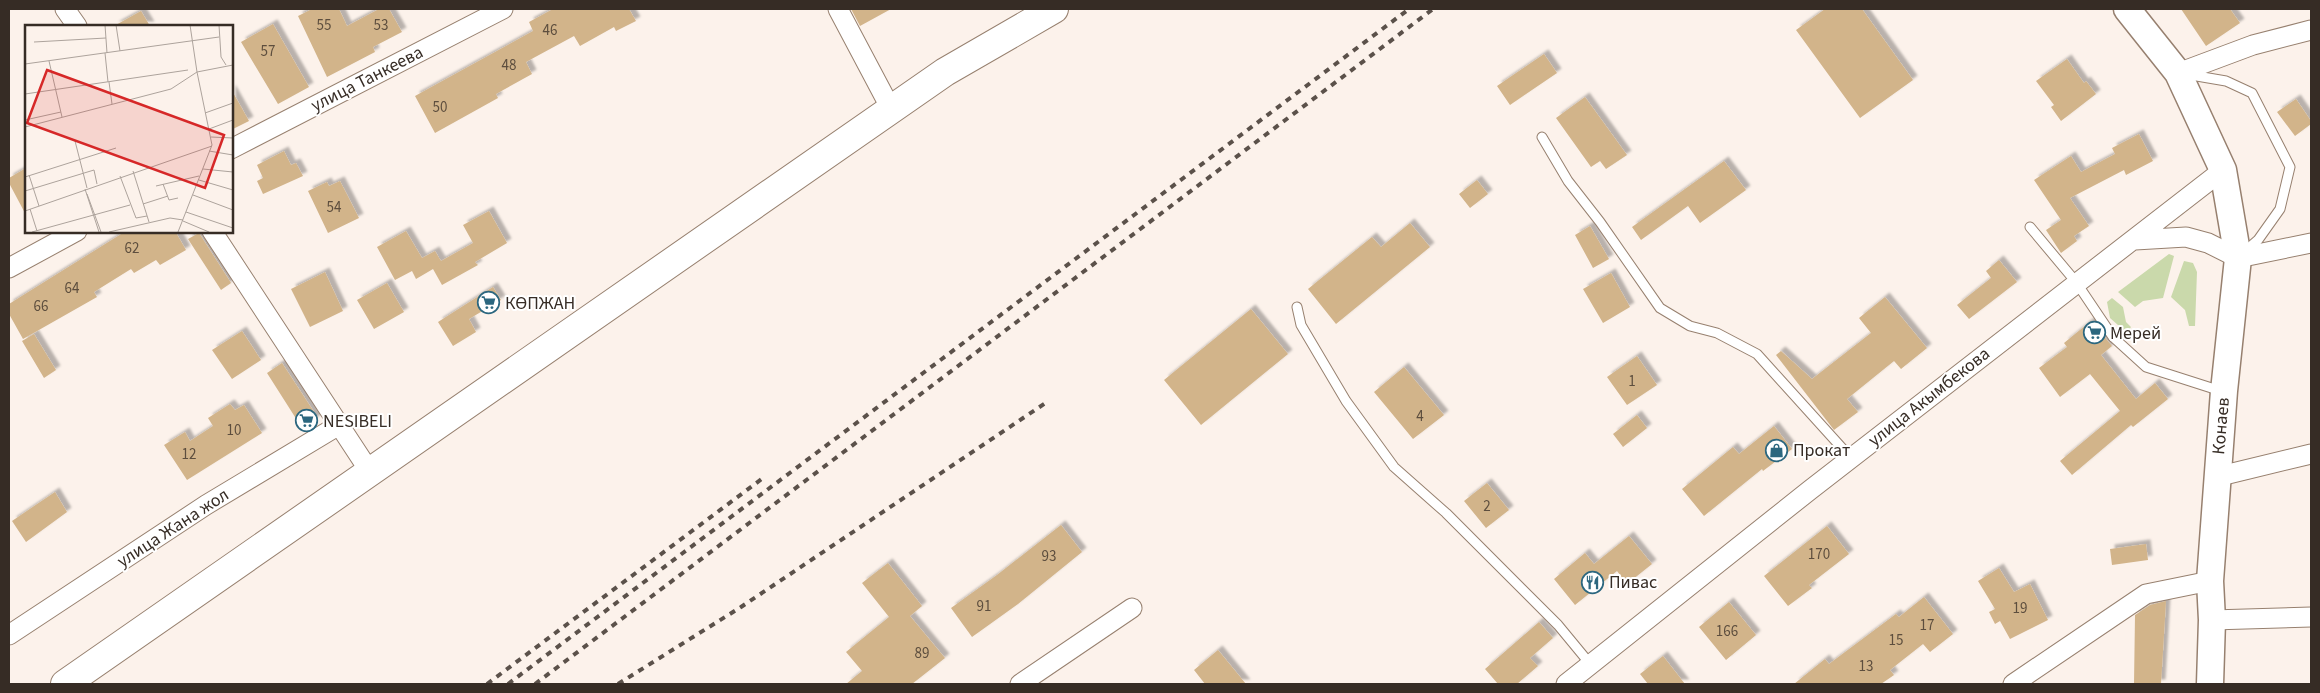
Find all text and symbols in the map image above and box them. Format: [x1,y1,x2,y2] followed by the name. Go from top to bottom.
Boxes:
[317,15,331,36] house number: 55
[374,15,388,36] house number: 53
[543,20,557,41] house number: 46
[25,25,232,232] inset map
[307,40,427,118] street label: улица Танкеева
[261,41,275,62] house number: 57
[502,55,516,76] house number: 48
[433,97,447,118] house number: 50
[327,197,342,218] house number: 54
[125,238,139,259] house number: 62
[65,278,80,299] house number: 64
[477,291,501,315] supermarket icon: КӨПЖАН
[505,291,575,316] place label: КӨПЖАН
[34,296,48,317] house number: 66
[2082,321,2106,345] supermarket icon: Мерей
[2110,321,2161,346] place label: Мерей
[1863,341,1995,453] street label: улица Акымбекова
[1628,371,1636,392] house number: 1
[2206,396,2236,456] street label: Конаев
[1416,406,1424,427] house number: 4
[295,409,319,433] supermarket icon: NESIBELI
[323,409,392,434] place label: NESIBELI
[227,420,241,441] house number: 10
[1765,438,1789,462] shop icon: Прокат
[1793,438,1850,463] place label: Прокат
[182,444,196,465] house number: 12
[112,482,234,574] street label: улица Жана жол
[1483,496,1491,517] house number: 2
[1808,544,1830,565] house number: 170
[1042,546,1056,567] house number: 93
[1581,570,1605,594] restaurant icon: Пивас
[1609,570,1657,595] place label: Пивас
[977,596,991,617] house number: 91
[2013,598,2027,619] house number: 19
[1920,615,1934,636] house number: 17
[1716,621,1738,642] house number: 166
[1889,630,1903,651] house number: 15
[915,643,929,664] house number: 89
[1859,656,1873,677] house number: 13

